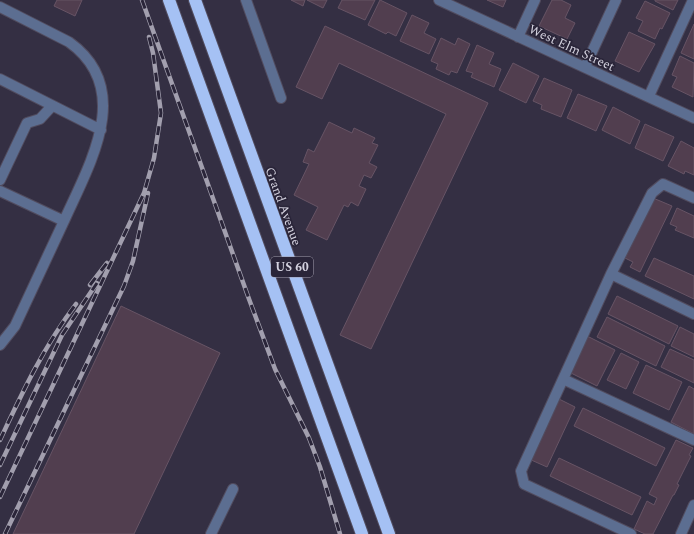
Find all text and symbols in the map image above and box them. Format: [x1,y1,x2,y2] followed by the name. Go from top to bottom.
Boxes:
[525,19,618,77] street label: West Elm Street
[260,164,307,249] street label: Grand Avenue
[271,257,313,277] road number: US 60

